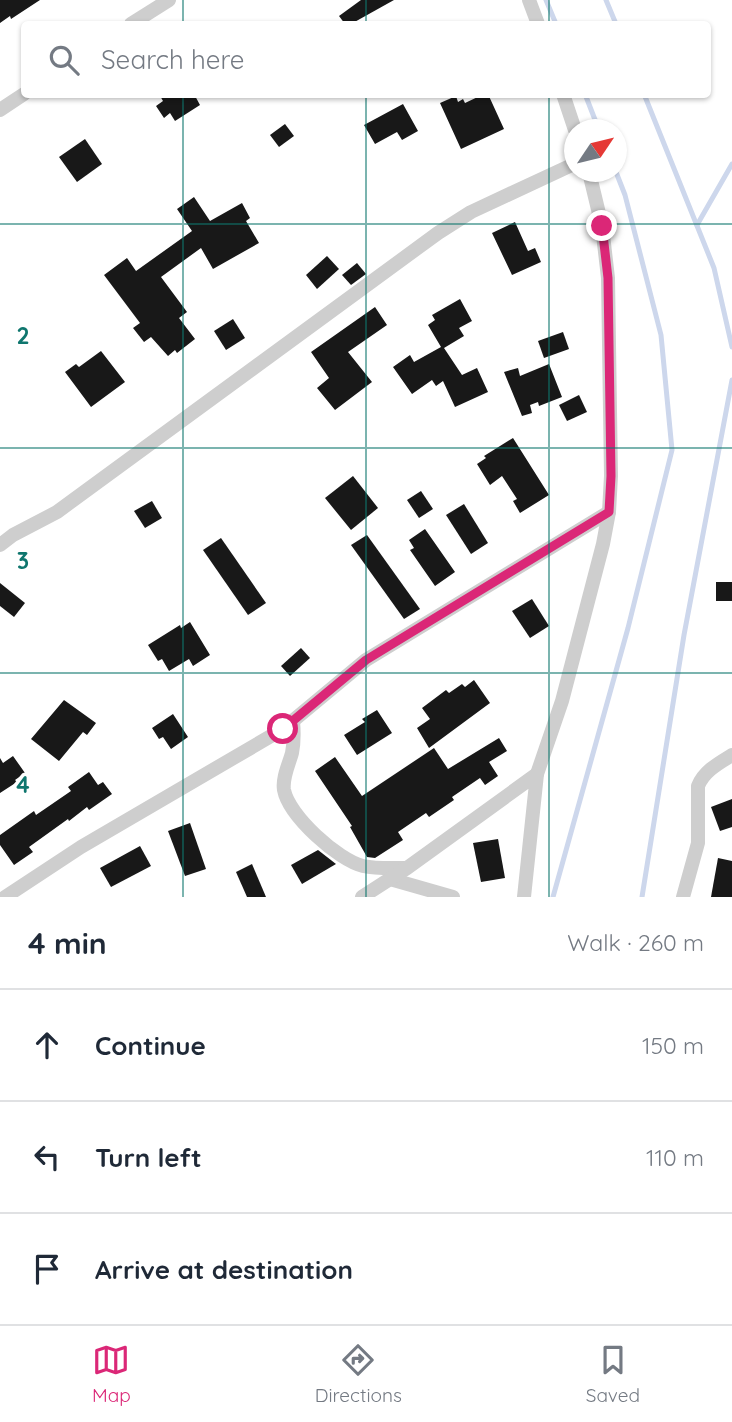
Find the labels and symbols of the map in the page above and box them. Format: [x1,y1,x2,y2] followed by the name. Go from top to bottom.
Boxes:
[564,119,627,182] north arrow
[586,210,617,241] route end
[16,321,30,350] text: 2
[17,546,29,575] text: 3
[267,713,298,744] route start
[16,770,30,799] text: 4

